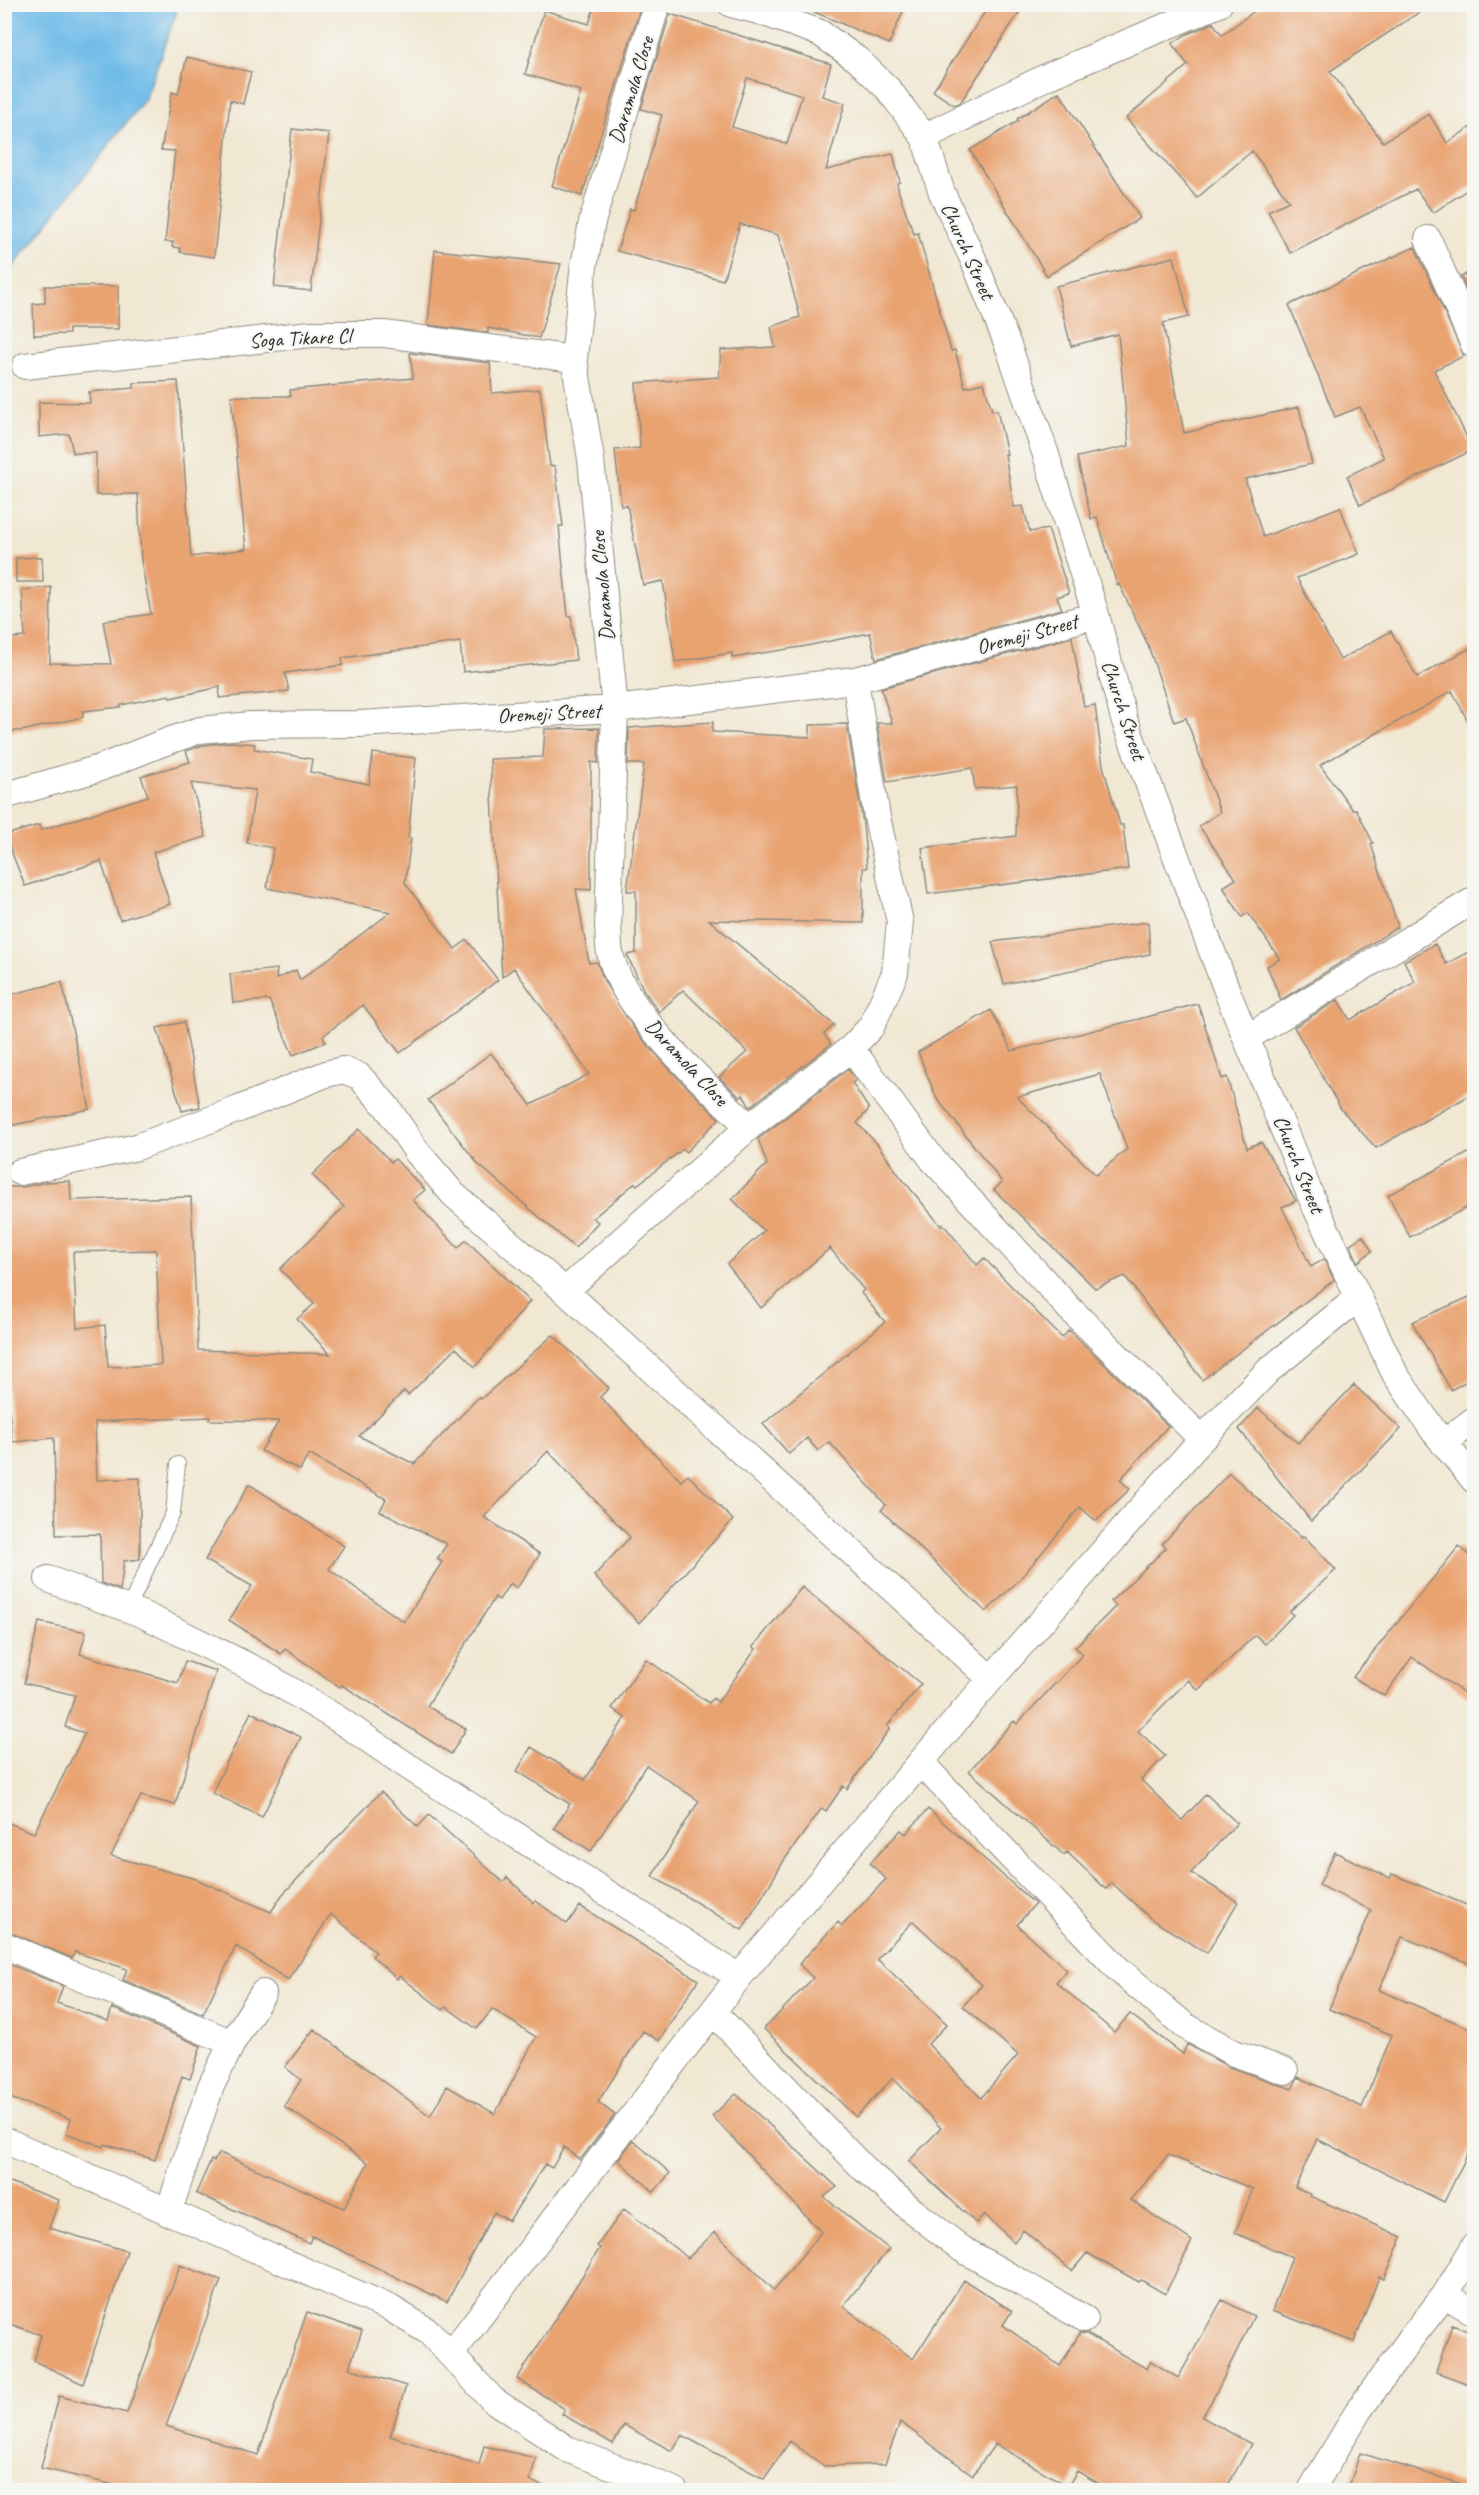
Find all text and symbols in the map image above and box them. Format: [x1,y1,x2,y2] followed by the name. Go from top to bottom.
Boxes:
[602,32,660,147] street label: Daramola Close
[935,199,1002,305] street label: Church Street
[248,322,355,354] street label: Soga Tikare Cl
[584,529,620,642] street label: Daramola Close
[974,607,1083,660] street label: Oremeji Street
[1096,657,1153,765] street label: Church Street
[497,697,604,729] street label: Oremeji Street
[640,1013,735,1112] street label: Daramola Close
[1268,1111,1331,1218] street label: Church Street

